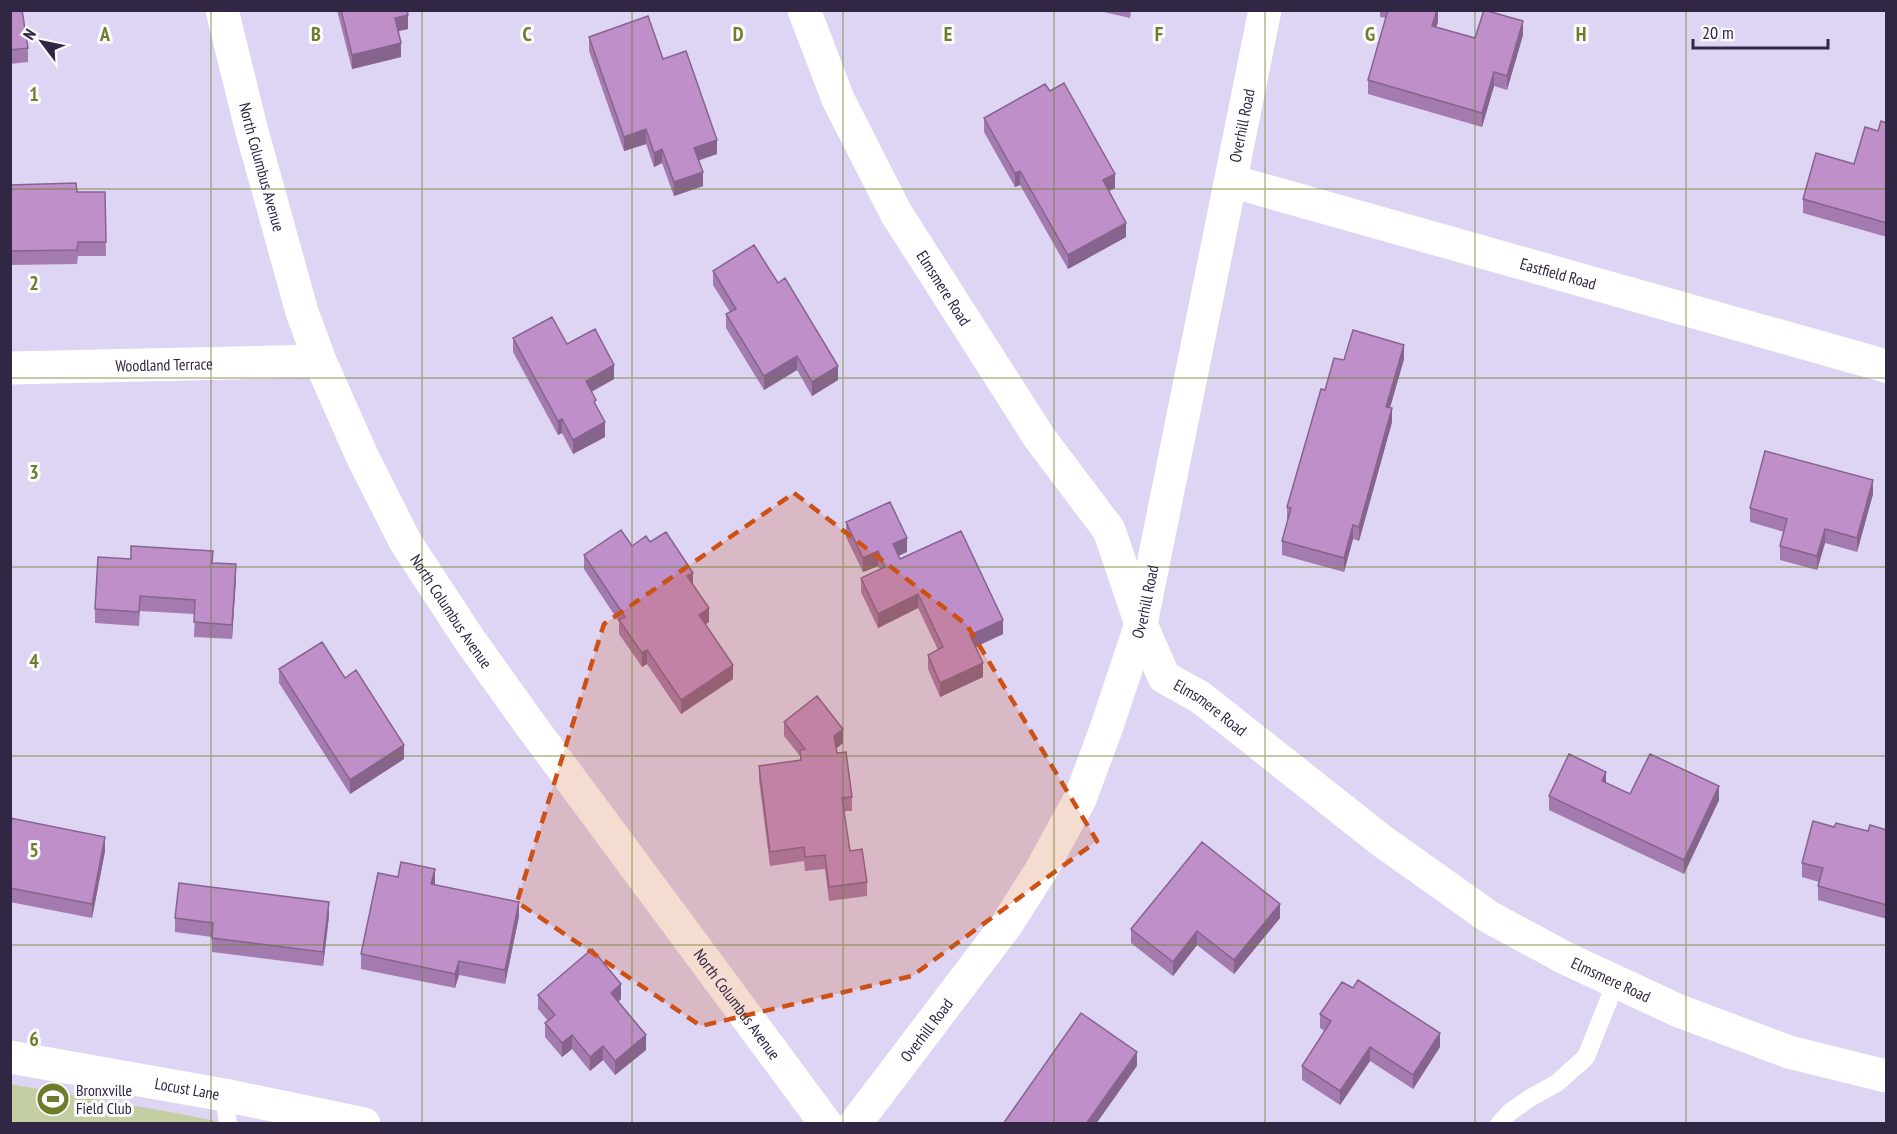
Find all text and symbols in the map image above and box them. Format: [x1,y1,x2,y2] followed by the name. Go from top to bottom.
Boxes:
[12,12,72,72] north arrow
[1693,12,1828,50] scale bar
[99,21,111,47] text: A
[311,21,321,47] text: B
[522,21,532,47] text: C
[733,21,744,47] text: D
[944,21,952,47] text: E
[1155,21,1163,47] text: F
[1365,21,1375,47] text: G
[1576,21,1586,47] text: H
[1702,21,1734,44] text: 20 m
[19,25,40,43] text: N
[29,81,39,107] text: 1
[1225,87,1259,164] street label: Overhill Road
[235,100,289,234] street label: North Columbus Avenue
[912,247,975,329] street label: Elmsmere Road
[1518,253,1599,294] street label: Eastfield Road
[29,270,39,296] text: 2
[115,353,213,376] street label: Woodland Terrace
[29,459,39,485] text: 3
[406,551,497,672] street label: North Columbus Avenue
[1127,563,1163,641] street label: Overhill Road
[29,648,39,674] text: 4
[1170,675,1251,740] street label: Elmsmere Road
[29,837,39,863] text: 5
[690,945,785,1064] street label: North Columbus Avenue
[1568,952,1654,1006] street label: Elmsmere Road
[896,994,957,1066] street label: Overhill Road
[29,1026,39,1052] text: 6
[153,1073,221,1104] street label: Locust Lane
[76,1080,132,1118] place label: Bronxville Field Club
[35,1081,71,1117] sports icon: Bronxville Field Club

